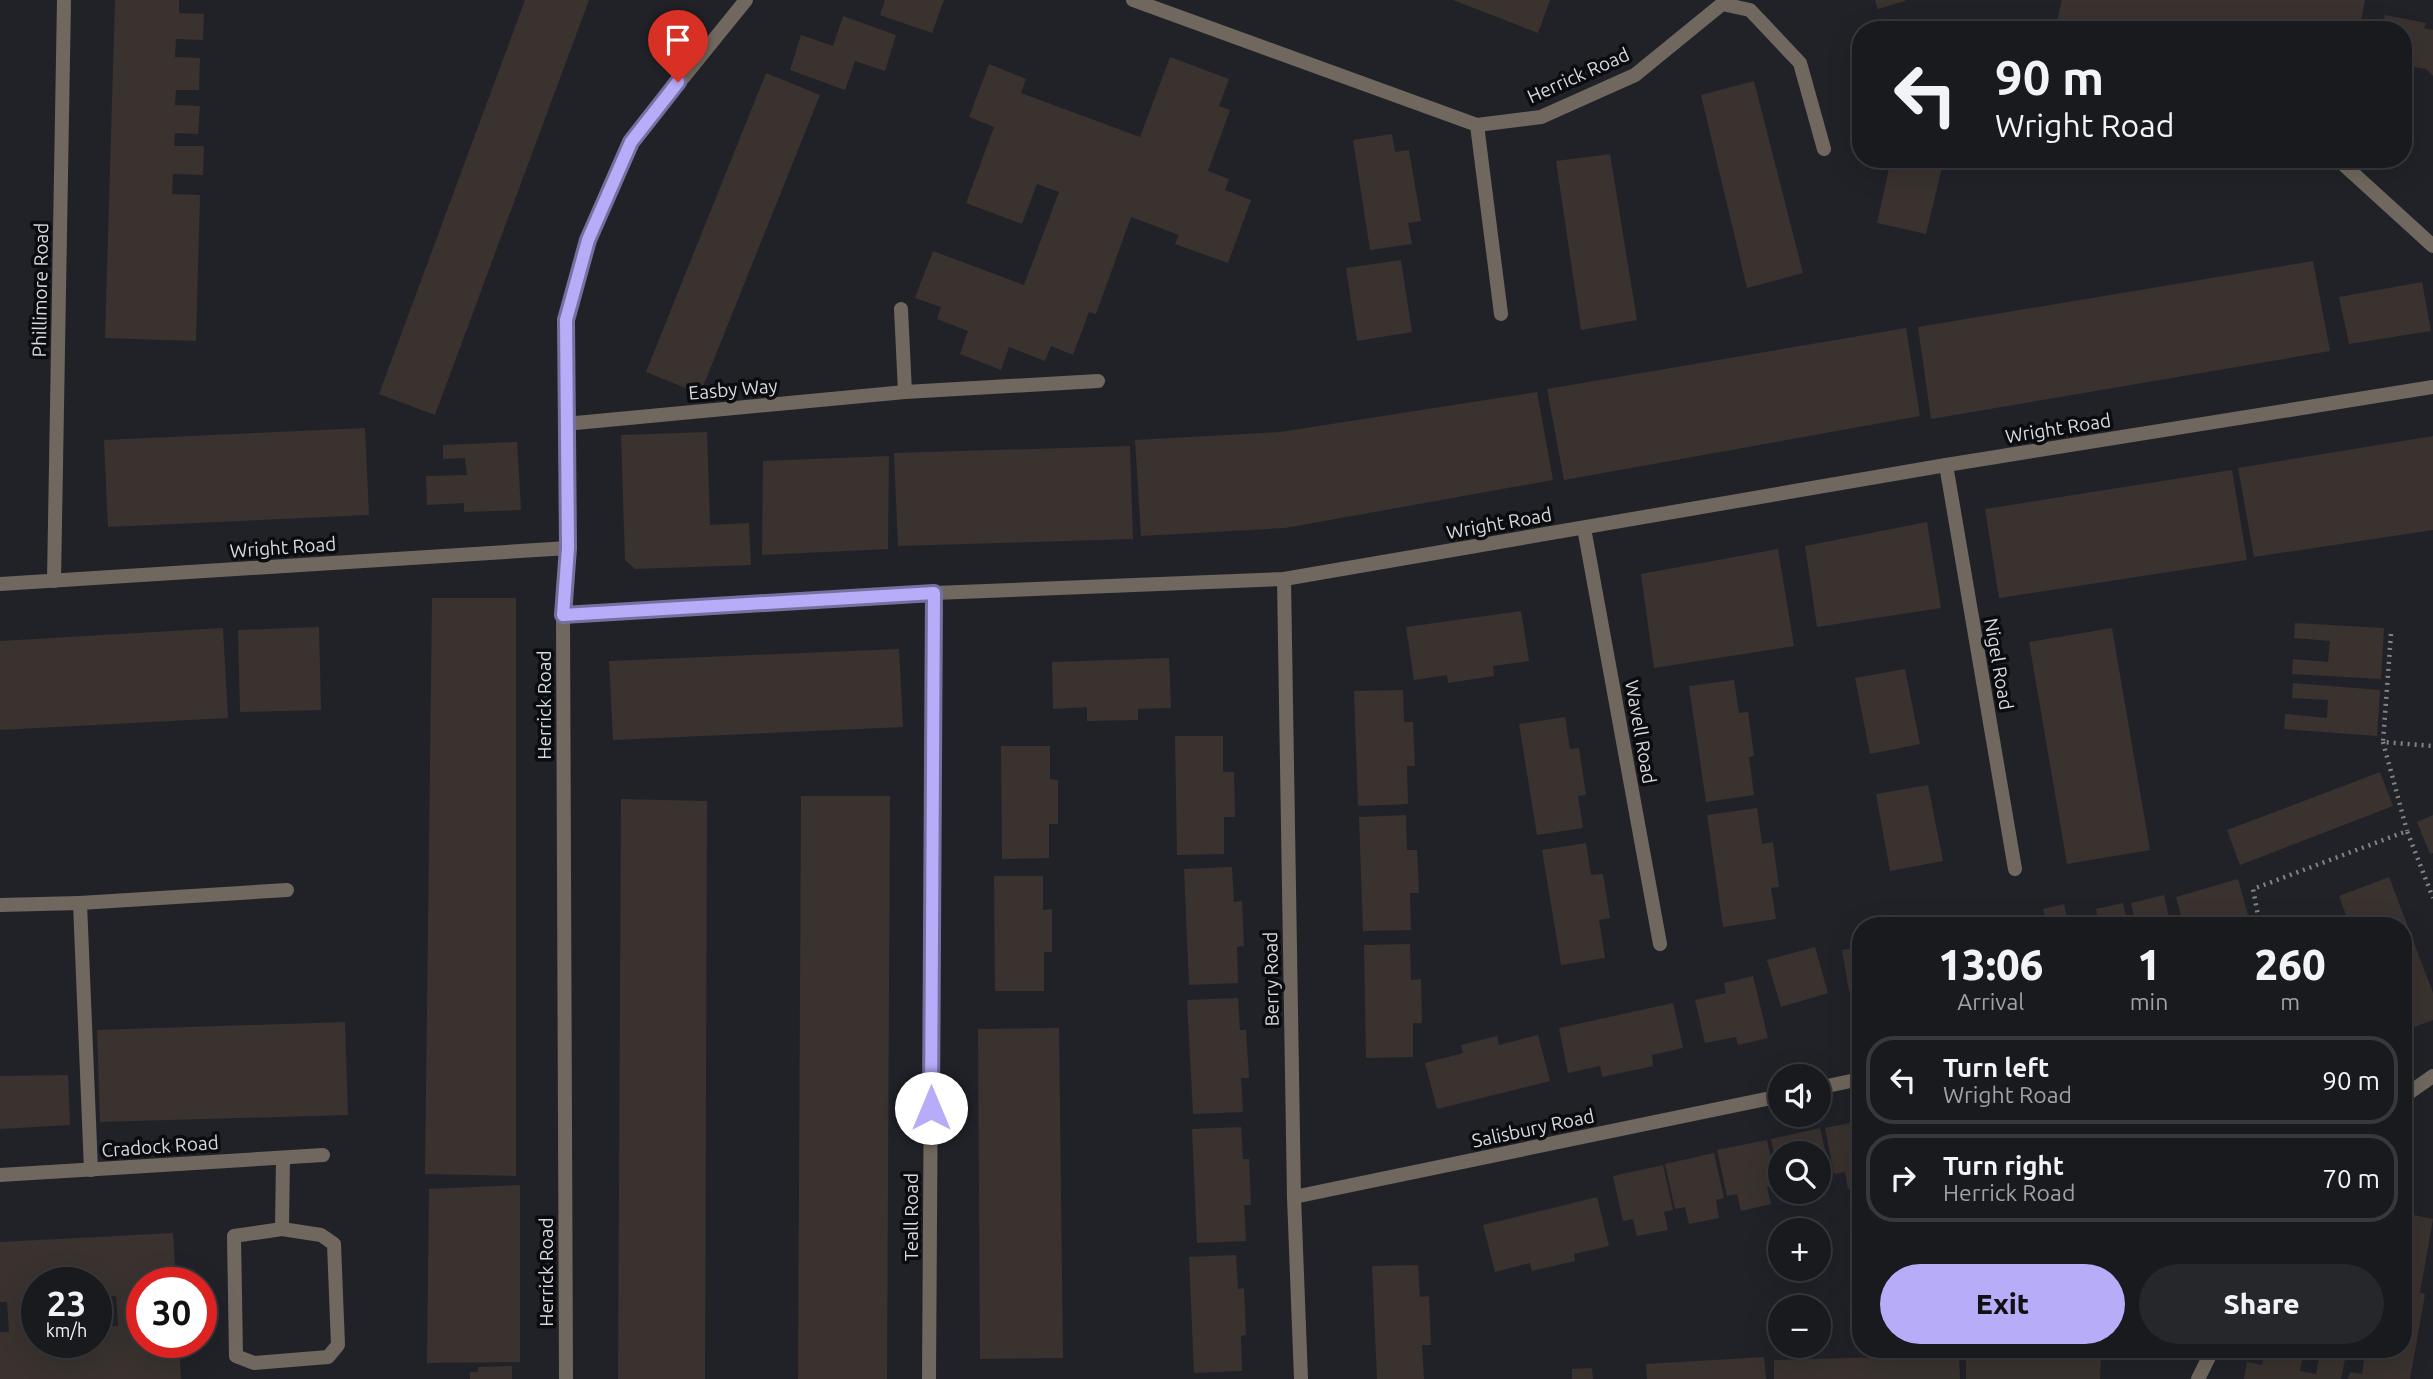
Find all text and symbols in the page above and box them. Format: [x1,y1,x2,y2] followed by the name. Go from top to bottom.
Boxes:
[648,10,708,82] pin
[659,21,697,59] icon: arrive
[1524,43,1632,107] street label: Herrick Road
[1880,49,1971,140] icon: left
[1995,49,2104,104] text: 90 m
[1995,107,2174,143] text: Wright Road
[28,222,52,358] street label: Phillimore Road
[688,374,778,404] street label: Easby Way
[2004,409,2112,447] street label: Wright Road
[1445,503,1553,543] street label: Wright Road
[229,532,337,562] street label: Wright Road
[1980,616,2018,712] street label: Nigel Road
[533,650,555,760] street label: Herrick Road
[1621,678,1661,786] street label: Wavell Road
[1259,931,1283,1027] street label: Berry Road
[1938,941,2043,988] text: 13:06
[2137,941,2161,988] text: 1
[2255,941,2326,988] text: 260
[1957,989,2024,1014] text: Arrival
[2130,989,2168,1014] text: min
[2280,989,2300,1014] text: m
[1943,1053,2049,1082] text: Turn left
[1884,1061,1922,1099] icon: left
[1768,1064,1831,1358] map controls
[1768,1064,1831,1127] button: sound
[2322,1066,2380,1095] text: 90 m
[894,1071,968,1145] position arrow
[1943,1082,2072,1107] text: Wright Road
[1470,1104,1596,1152] street label: Salisbury Road
[101,1131,219,1161] street label: Cradock Road
[1768,1141,1831,1204] button: search
[1943,1151,2064,1180] text: Turn right
[1884,1159,1922,1197] icon: right
[2322,1164,2380,1193] text: 70 m
[900,1173,922,1261] street label: Teall Road
[1943,1180,2075,1205] text: Herrick Road
[535,1217,557,1327] street label: Herrick Road
[1768,1218,1831,1281] button: +
[1880,1264,2125,1344] button: Exit
[2139,1264,2384,1344] button: Share
[126,1267,217,1358] speed limit sign: 30
[47,1283,86,1323] text: 23
[1768,1295,1831,1358] button: −
[46,1320,87,1340] text: km/h

